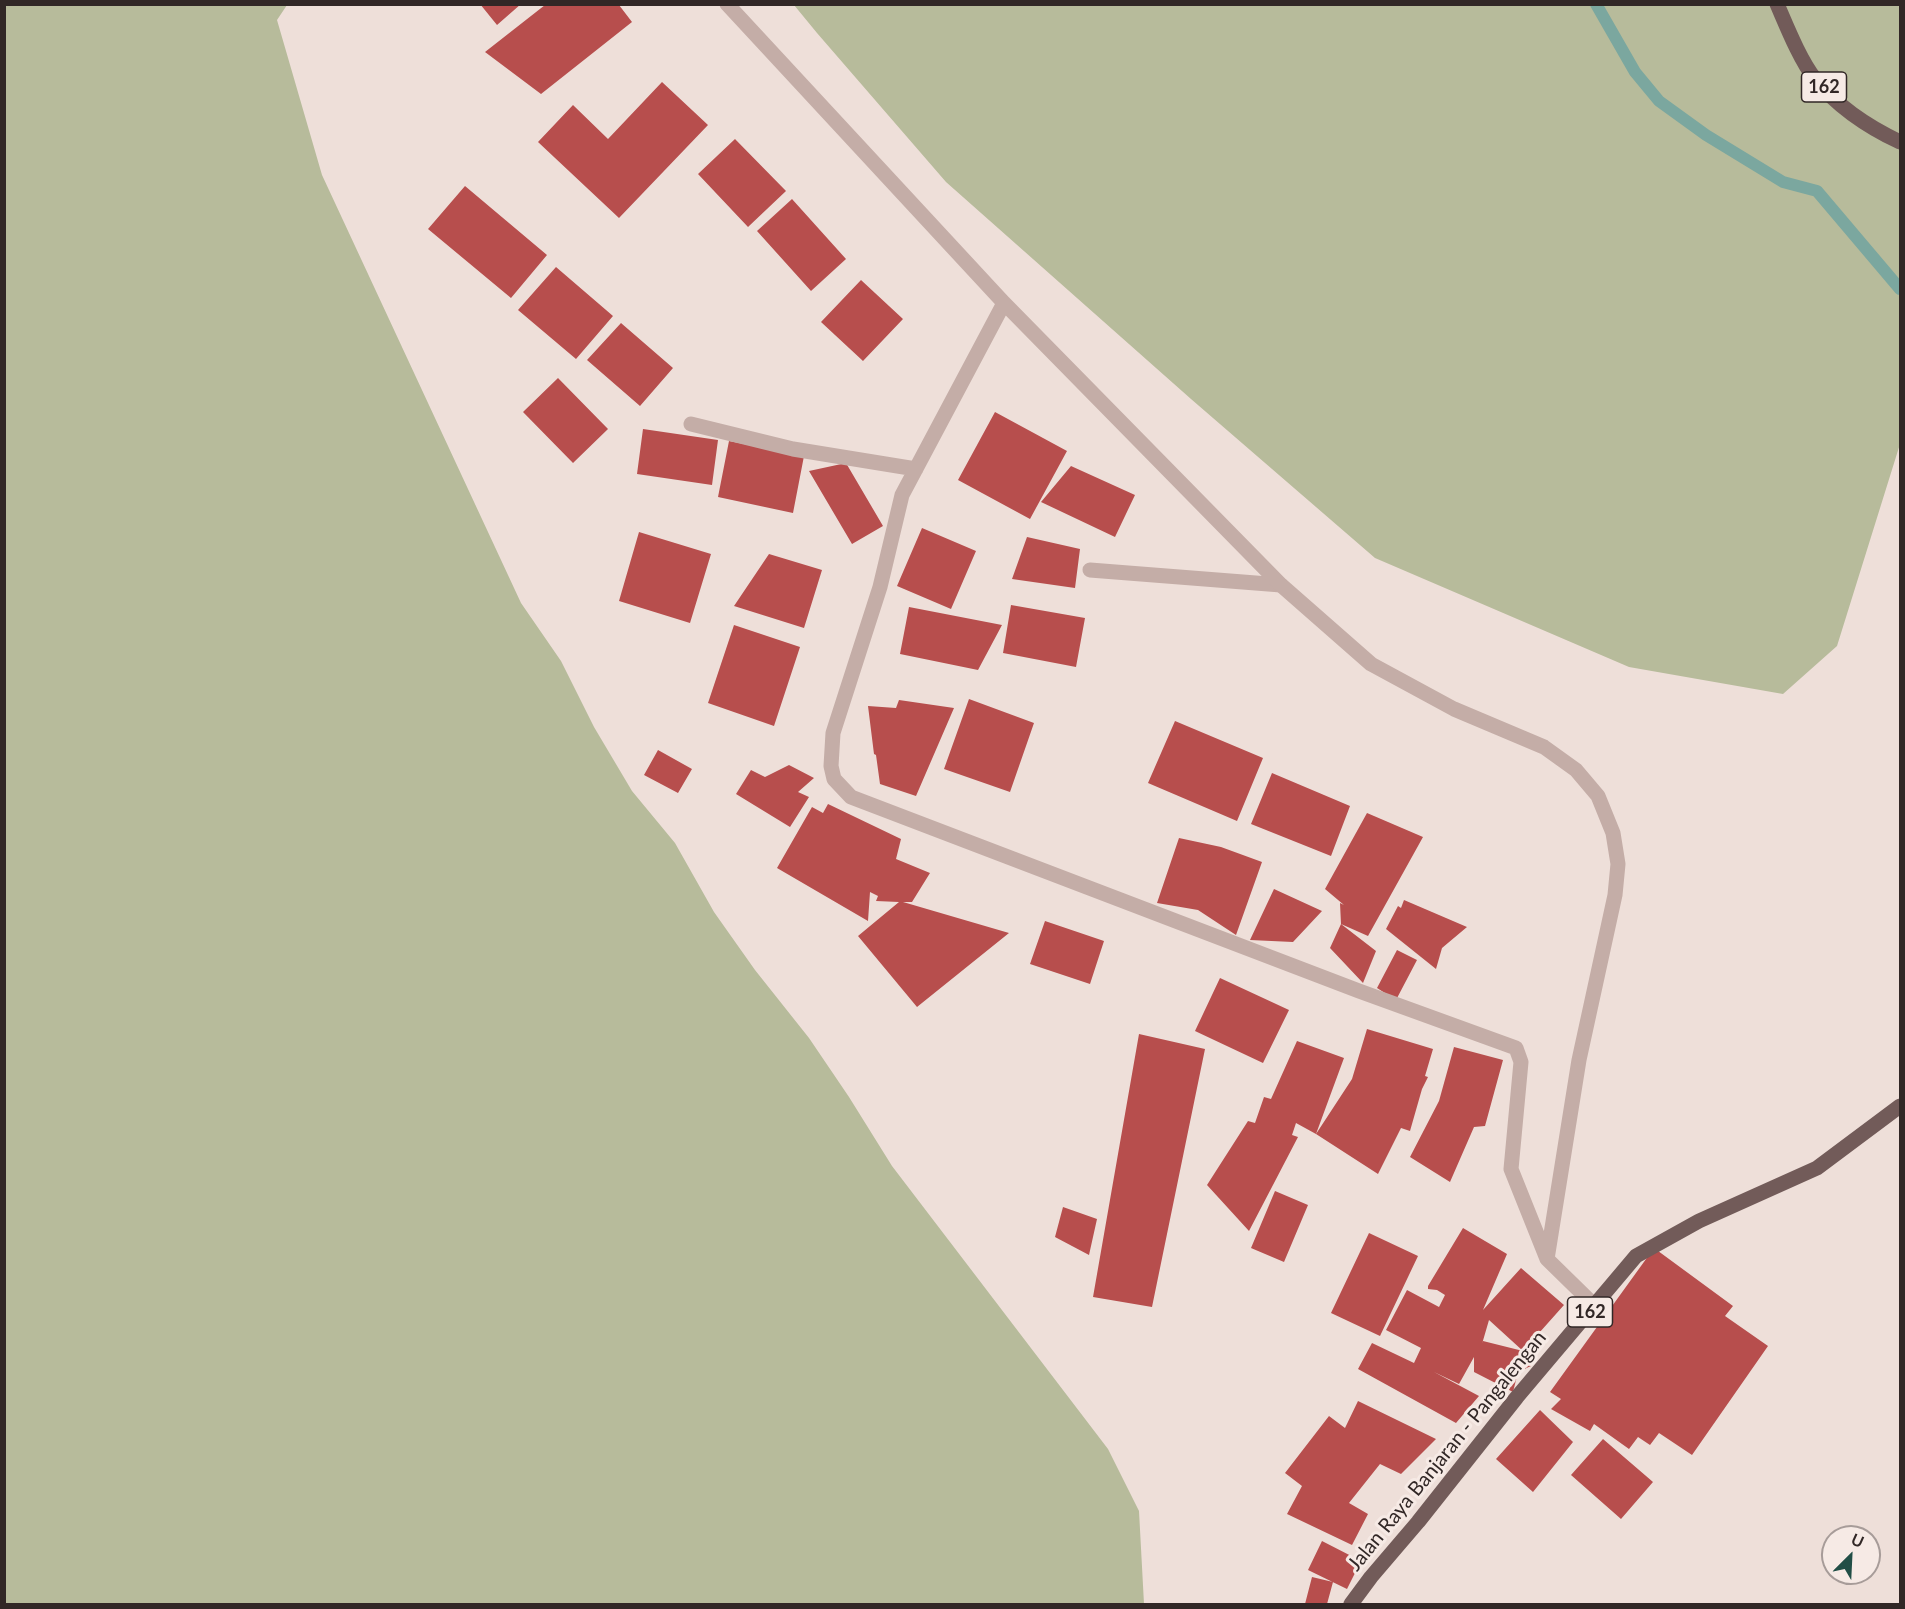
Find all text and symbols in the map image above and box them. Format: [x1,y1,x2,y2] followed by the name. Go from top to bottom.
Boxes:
[1802,72,1846,102] road number: 162
[1568,1297,1612,1327] road number: 162
[1343,1326,1551,1576] street label: Jalan Raya Banjaran - Pangalengan
[1821,1525,1881,1585] north arrow
[1848,1529,1867,1551] text: U

